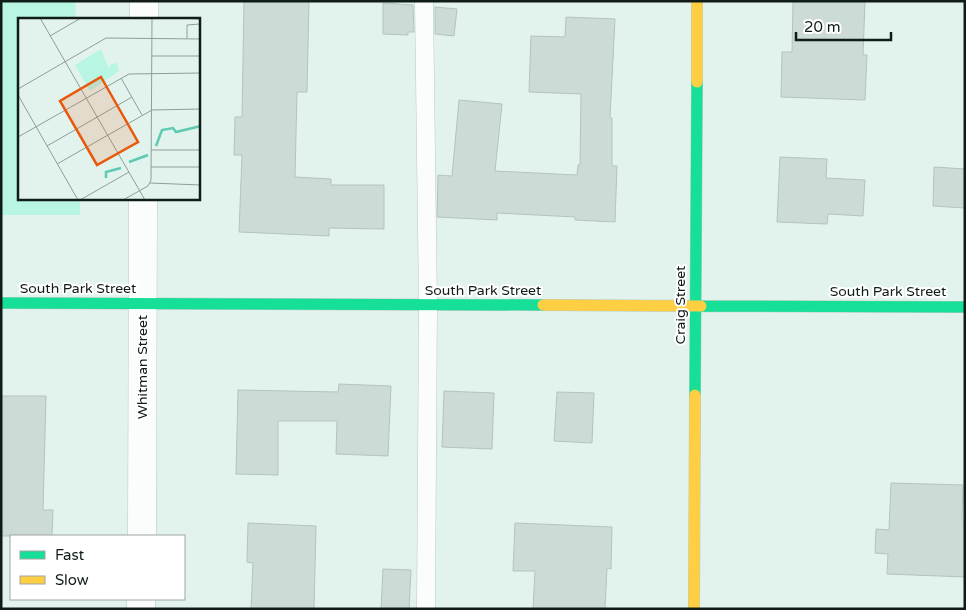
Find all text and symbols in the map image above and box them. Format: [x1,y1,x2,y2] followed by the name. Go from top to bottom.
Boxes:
[796,10,891,42] scale bar
[18,18,200,200] inset map
[804,18,841,36] text: 20 m
[672,265,689,344] street label: Craig Street
[20,280,137,297] street label: South Park Street
[425,282,542,299] street label: South Park Street
[830,283,947,300] street label: South Park Street
[134,314,151,419] street label: Whitman Street
[10,535,185,600] legend
[55,546,85,564] text: Fast
[55,571,89,589] text: Slow

